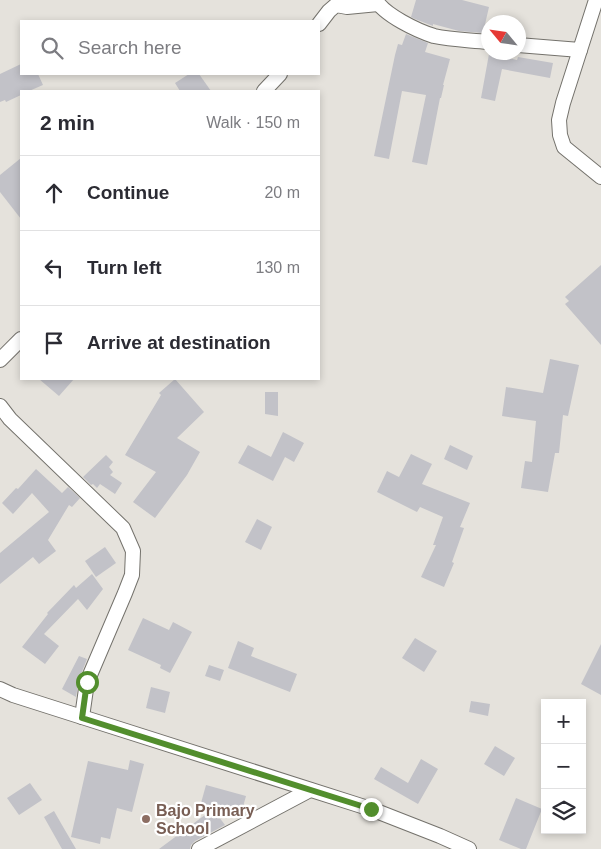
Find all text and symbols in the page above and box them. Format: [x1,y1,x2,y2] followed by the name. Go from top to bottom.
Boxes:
[481,15,526,60] north arrow
[20,20,320,75] search box
[38,34,66,62] icon: search
[78,37,182,58] text: Search here
[40,111,95,134] text: 2 min
[206,114,300,131] text: Walk · 150 m
[40,179,68,207] icon: ahead
[87,182,169,203] text: Continue
[264,184,300,201] text: 20 m
[40,254,68,282] icon: left
[87,257,162,278] text: Turn left
[256,259,300,276] text: 130 m
[40,329,68,357] icon: arrive
[87,332,271,353] text: Arrive at destination
[76,671,99,694] route start
[541,699,586,834] map controls
[541,699,586,744] button: +
[541,744,586,789] button: −
[541,789,586,834] button: layers
[360,798,383,821] route end
[156,802,255,837] place label: Bajo Primary School
[140,813,152,825] marker: Bajo Primary School

